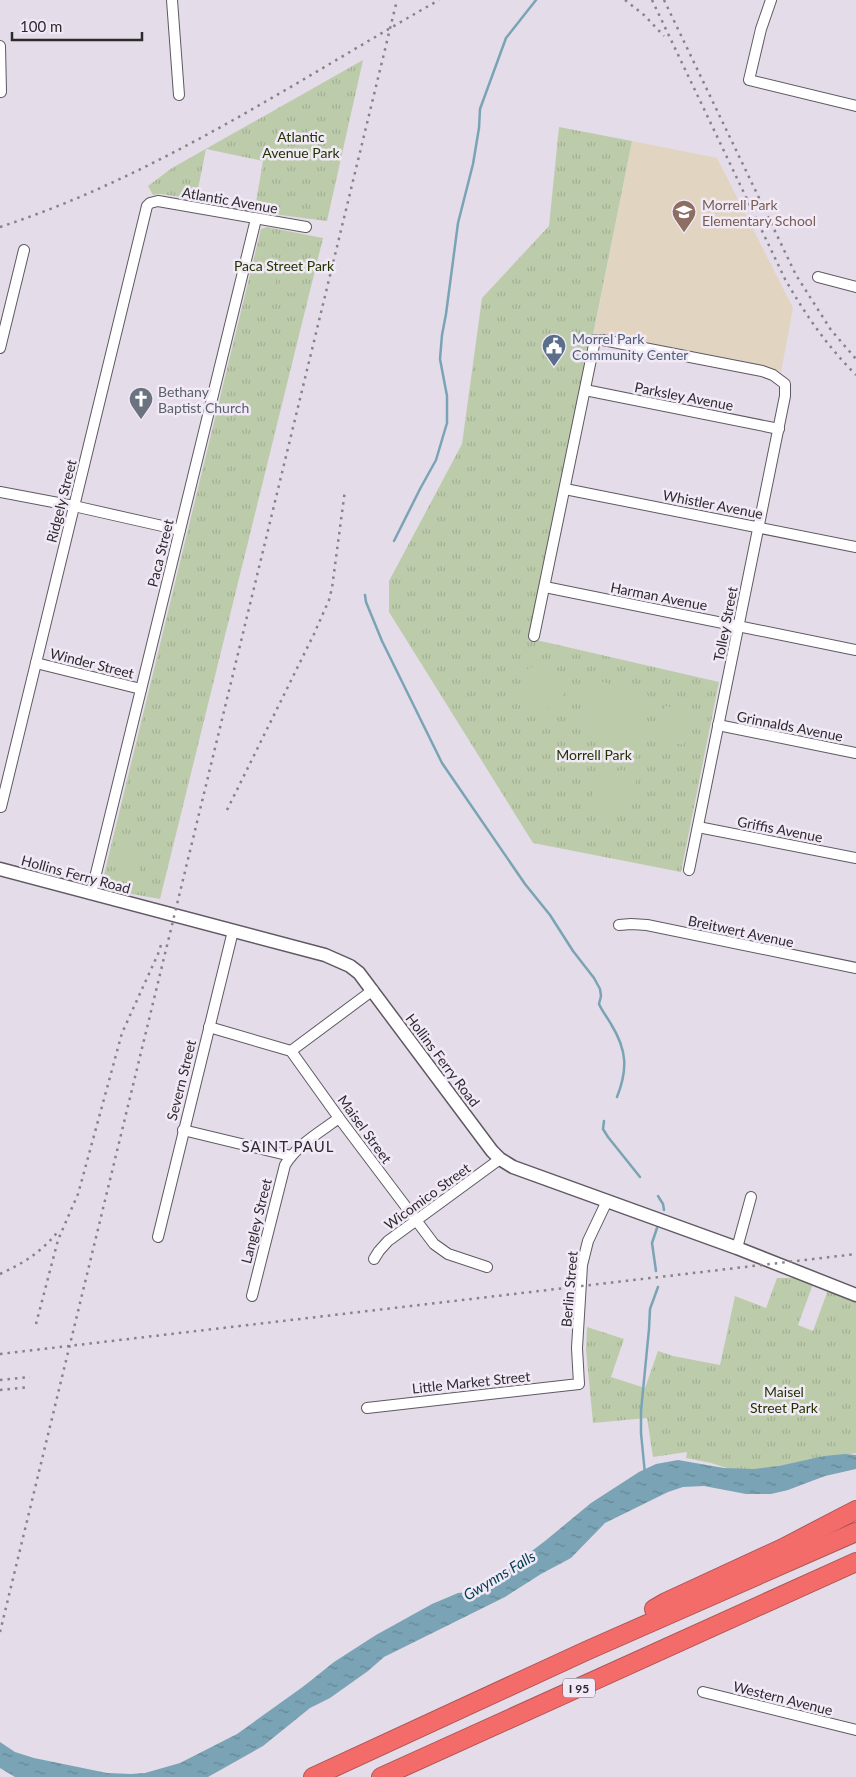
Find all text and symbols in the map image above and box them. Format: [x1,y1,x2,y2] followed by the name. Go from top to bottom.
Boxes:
[12,10,142,42] scale bar
[20,17,62,35] text: 100 m
[262,128,341,161] park label: Atlantic Avenue Park
[181,183,279,217] street label: Atlantic Avenue
[702,196,816,229] place label: Morrell Park Elementary School
[671,199,697,233] school or university icon: Morrell Park Elementary School
[234,257,335,274] park label: Paca Street Park
[572,330,688,363] place label: Morrel Park Community Center
[541,333,567,367] public building icon: Morrel Park Community Center
[633,378,735,414] street label: Parksley Avenue
[158,383,249,416] place label: Bethany Baptist Church
[128,386,154,420] church icon: Bethany Baptist Church
[42,458,80,544] street label: Ridgely Street
[661,486,765,522] street label: Whistler Avenue
[143,517,177,589] street label: Paca Street
[609,578,709,614] street label: Harman Avenue
[709,585,741,663] street label: Tolley Street
[48,644,136,682] street label: Winder Street
[735,707,845,745] street label: Grinnalds Avenue
[556,746,633,763] park label: Morrell Park
[736,812,824,846] street label: Griffis Avenue
[20,851,132,897] street label: Hollins Ferry Road
[687,912,795,950] street label: Breitwert Avenue
[402,1010,484,1110] street label: Hollins Ferry Road
[163,1038,199,1122] street label: Severn Street
[335,1092,395,1166] street label: Maisel Street
[242,1137,334,1155] district label: SAINT PAUL
[381,1159,473,1233] street label: Wicomico Street
[237,1177,275,1265] street label: Langley Street
[557,1250,581,1328] street label: Berlin Street
[411,1367,531,1397] street label: Little Market Street
[750,1383,819,1416] park label: Maisel Street Park
[460,1546,538,1604] water label: Gwynns Falls
[732,1677,834,1719] street label: Western Avenue
[563,1679,595,1698] road number: I 95

